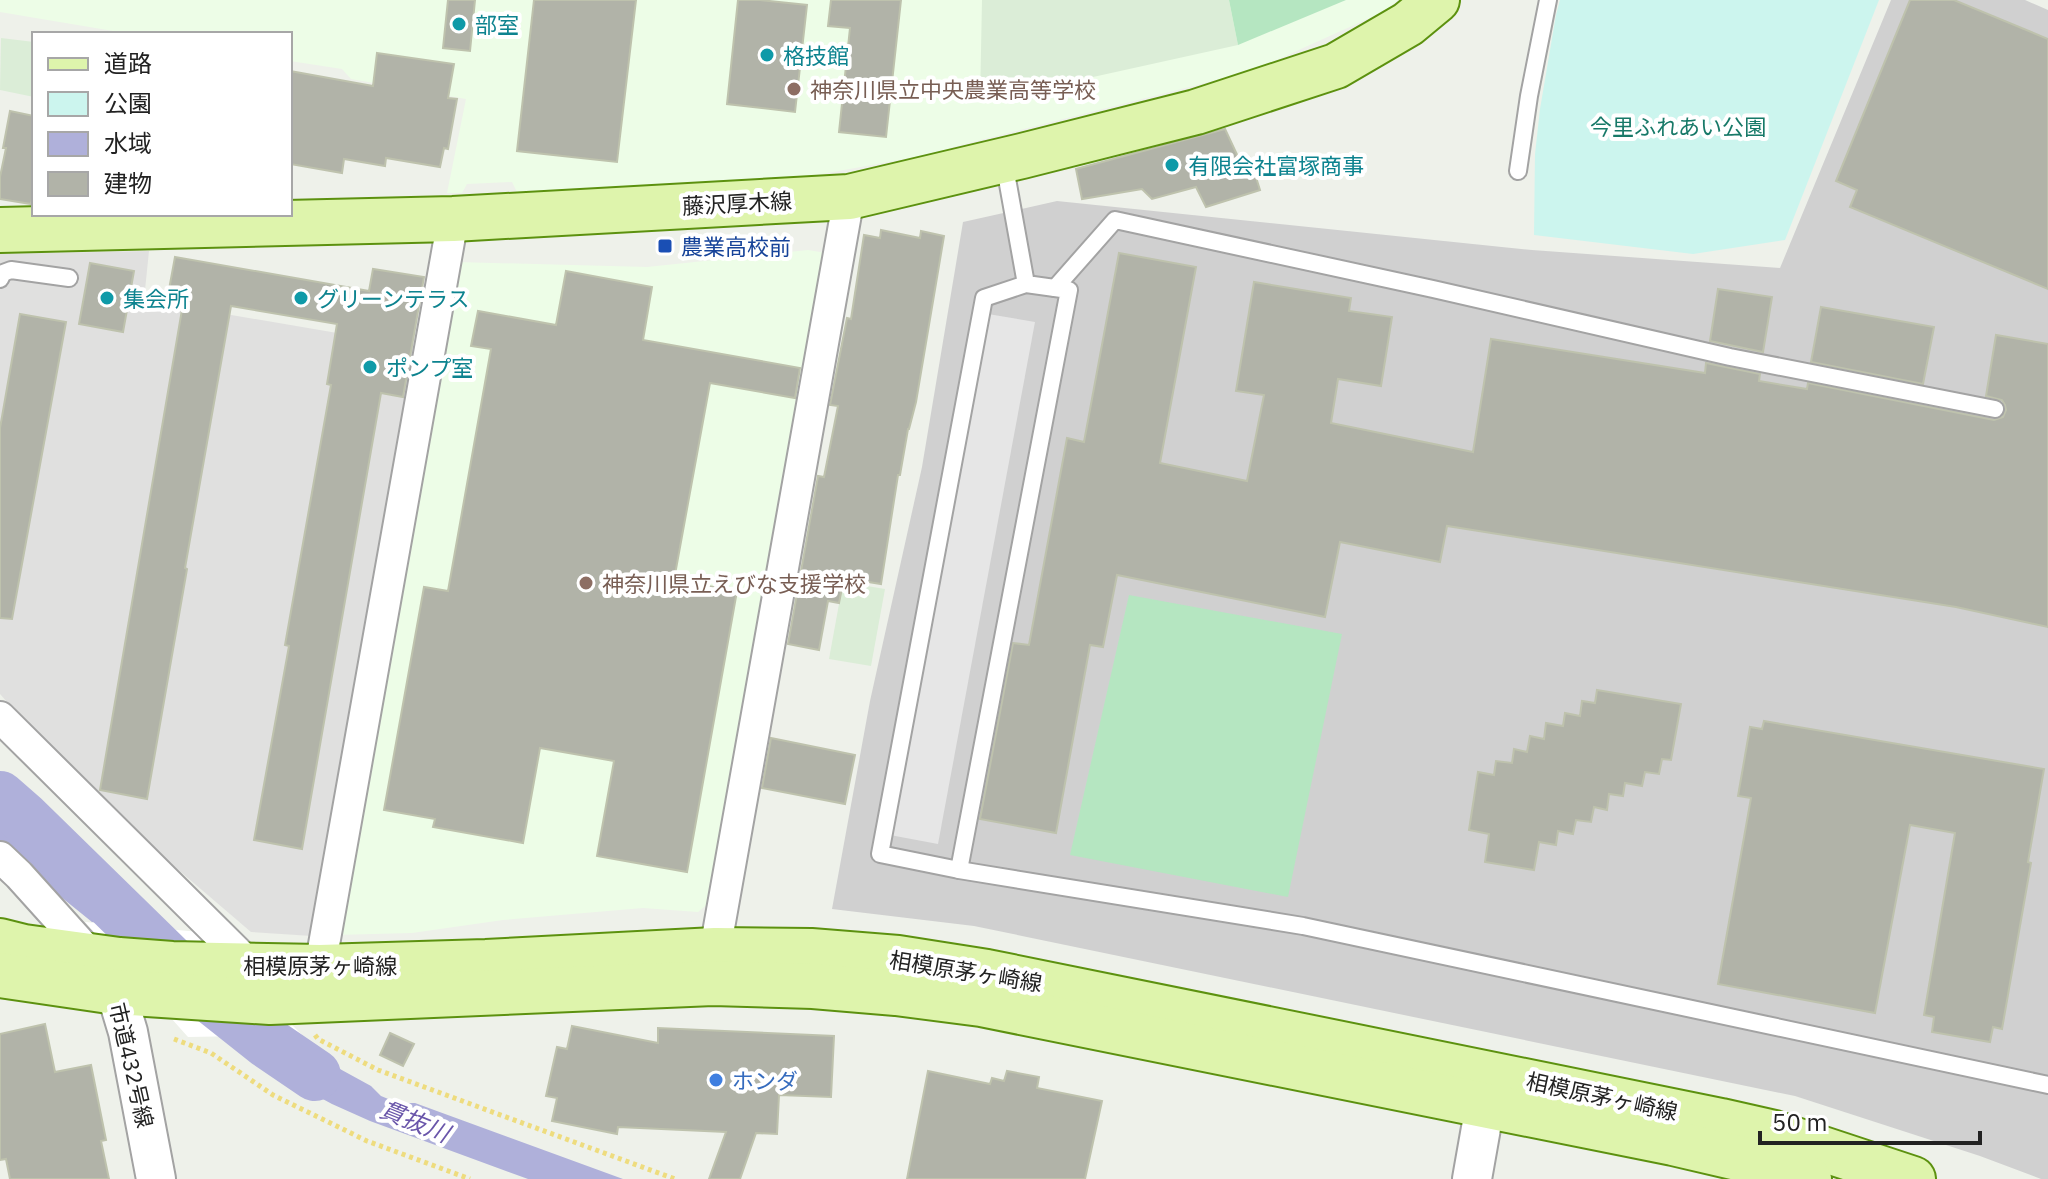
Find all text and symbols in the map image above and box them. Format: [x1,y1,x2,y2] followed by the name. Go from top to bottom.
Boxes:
[475,10,519,39] place label: 部室
[450,15,468,33] marker: 部室
[32,32,292,216] legend
[783,41,849,70] place label: 格技館
[758,46,776,64] marker: 格技館
[104,47,152,79] text: 道路
[810,75,1096,104] place label: 神奈川県立中央農業高等学校
[785,80,803,98] marker: 神奈川県立中央農業高等学校
[104,87,152,119] text: 公園
[1590,112,1766,141] park label: 今里ふれあい公園
[104,127,152,159] text: 水域
[1188,151,1364,180] place label: 有限会社富塚商事
[1163,156,1181,174] marker: 有限会社富塚商事
[104,167,152,199] text: 建物
[681,186,793,220] street label: 藤沢厚木線
[681,232,791,261] place label: 農業高校前
[656,237,674,255] marker: 農業高校前
[123,284,189,313] place label: 集会所
[317,284,469,313] place label: グリーンテラス
[98,289,116,307] marker: 集会所
[292,289,310,307] marker: グリーンテラス
[386,353,473,382] place label: ポンプ室
[361,358,379,376] marker: ポンプ室
[602,569,866,598] place label: 神奈川県立えびな支援学校
[577,574,595,592] marker: 神奈川県立えびな支援学校
[888,945,1044,997] street label: 相模原茅ヶ崎線
[243,951,397,980] street label: 相模原茅ヶ崎線
[104,1000,160,1130] street label: 市道432号線
[732,1066,798,1095] place label: ホンダ
[1524,1066,1680,1126] street label: 相模原茅ヶ崎線
[707,1071,725,1089] marker: ホンダ
[376,1093,457,1150] water label: 貫抜川
[1760,1095,1980,1145] scale bar
[1772,1106,1827,1138] text: 50 m

